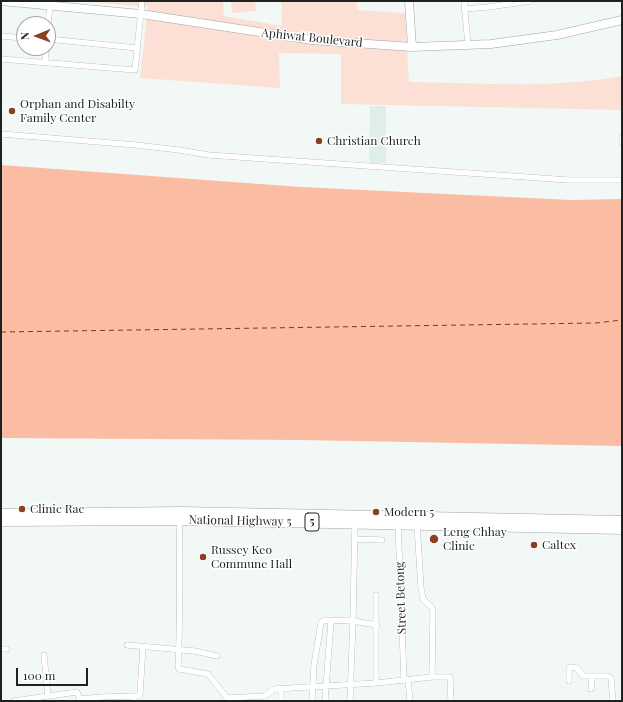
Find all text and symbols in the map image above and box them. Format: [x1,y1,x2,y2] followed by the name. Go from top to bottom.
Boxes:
[16,16,56,56] north arrow
[261,26,363,50] street label: Aphiwat Boulevard
[17,32,32,40] text: N
[20,97,135,125] place label: Orphan and Disabilty Family Center
[7,106,17,116] marker: Orphan and Disabilty Family Center
[327,134,421,148] place label: Christian Church
[314,136,324,146] marker: Christian Church
[30,502,84,516] place label: Clinic Rac
[17,504,27,514] marker: Clinic Rac
[384,505,434,519] place label: Modern 5
[371,507,381,517] marker: Modern 5
[188,513,292,529] street label: National Highway 5
[305,513,319,531] road number: 5
[443,525,507,553] place label: Leng Chhay Clinic
[428,533,440,545] marker: Leng Chhay Clinic
[542,538,576,552] place label: Caltex
[529,540,539,550] marker: Caltex
[211,543,292,571] place label: Russey Keo Commune Hall
[198,552,208,562] marker: Russey Keo Commune Hall
[393,561,409,635] street label: Street Betong
[18,660,90,686] scale bar
[23,667,55,683] text: 100 m

